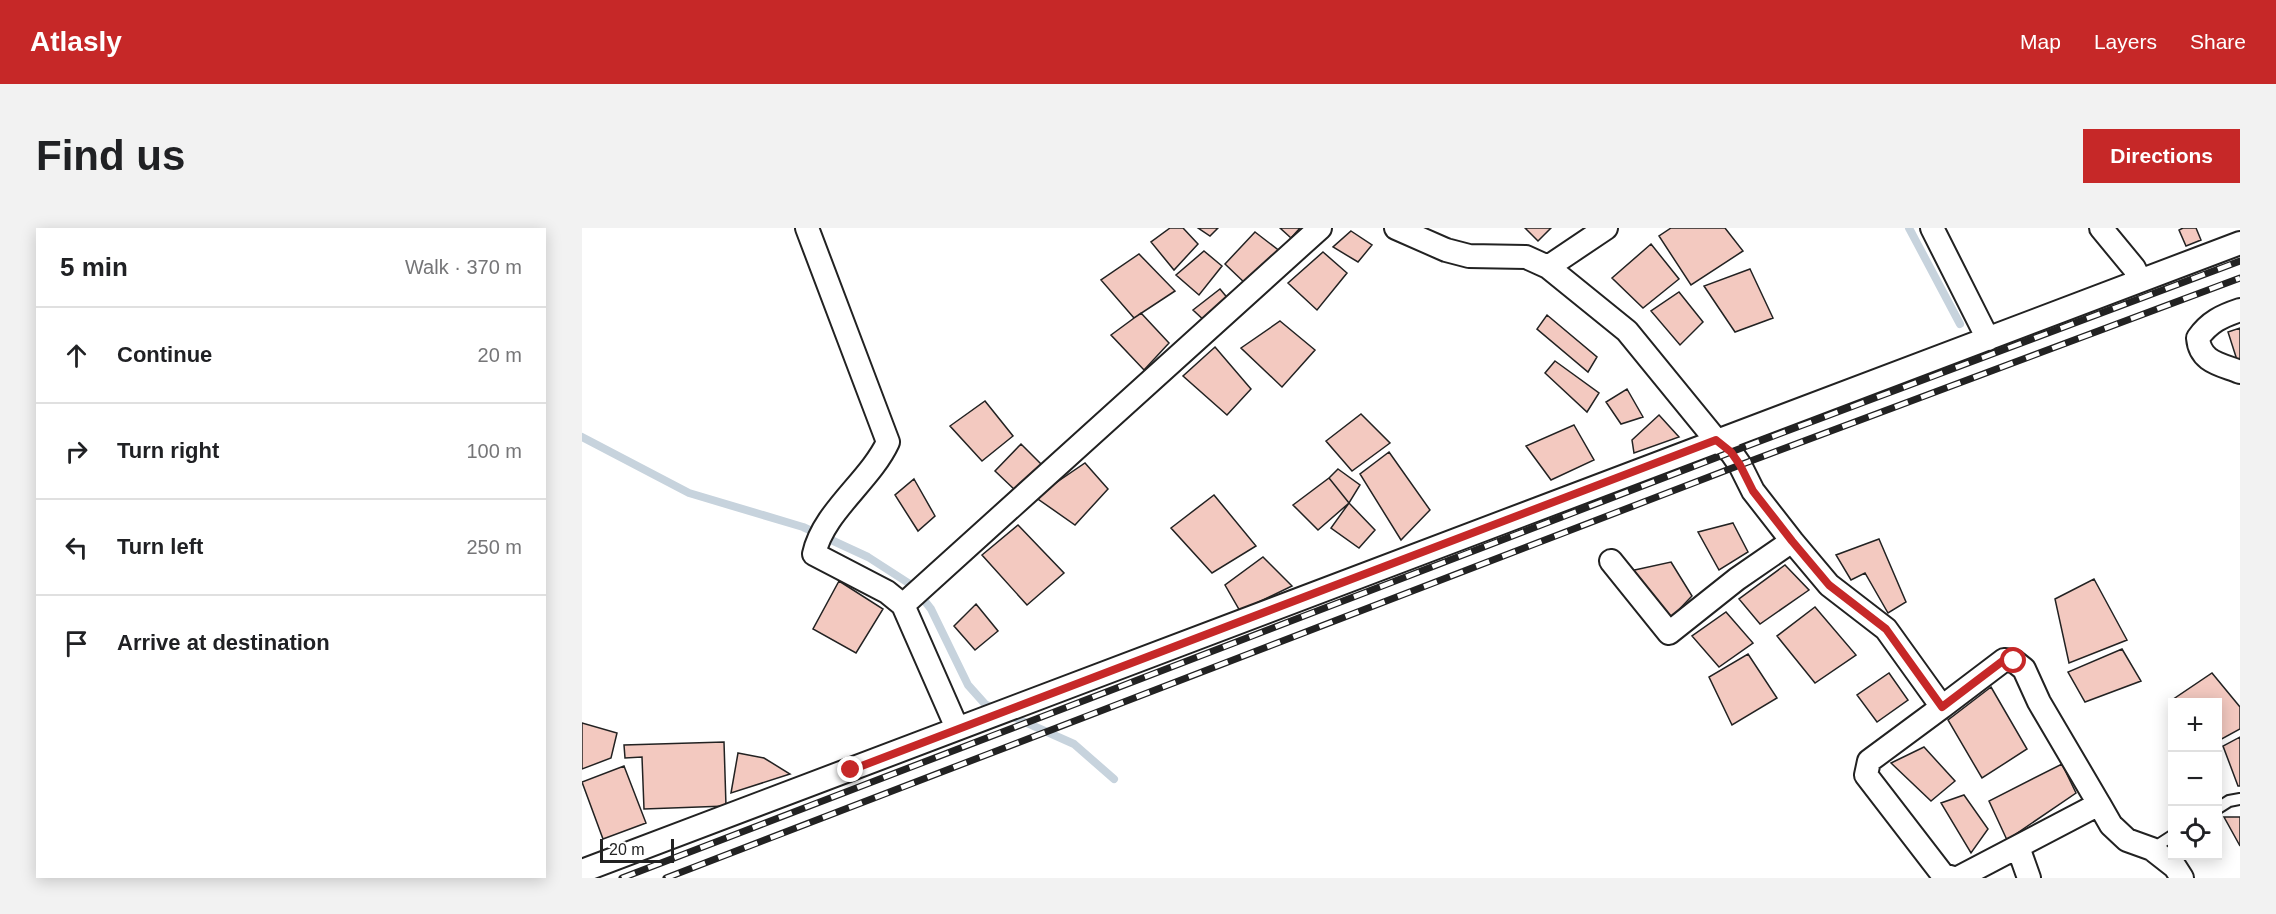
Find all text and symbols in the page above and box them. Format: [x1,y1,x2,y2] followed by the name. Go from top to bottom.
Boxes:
[30,26,122,57] text: Atlasly
[2020,30,2061,53] text: Map
[2094,30,2157,53] text: Layers
[2190,30,2246,53] text: Share
[2083,129,2240,183] button: Directions
[36,132,185,179] text: Find us
[60,252,128,282] text: 5 min
[405,256,522,278] text: Walk · 370 m
[60,339,93,372] icon: ahead
[117,342,212,367] text: Continue
[478,344,522,366] text: 20 m
[60,435,93,468] icon: right
[117,438,219,463] text: Turn right
[466,440,522,462] text: 100 m
[60,531,93,564] icon: left
[117,534,203,559] text: Turn left
[466,536,522,558] text: 250 m
[60,627,93,660] icon: arrive
[117,630,330,655] text: Arrive at destination
[2000,647,2026,673] route start
[2168,698,2222,860] map controls
[2168,698,2222,752] button: +
[2168,752,2222,806] button: −
[837,756,863,782] route end
[2168,806,2222,860] button: locate
[600,836,674,864] scale bar
[609,841,645,858] text: 20 m

